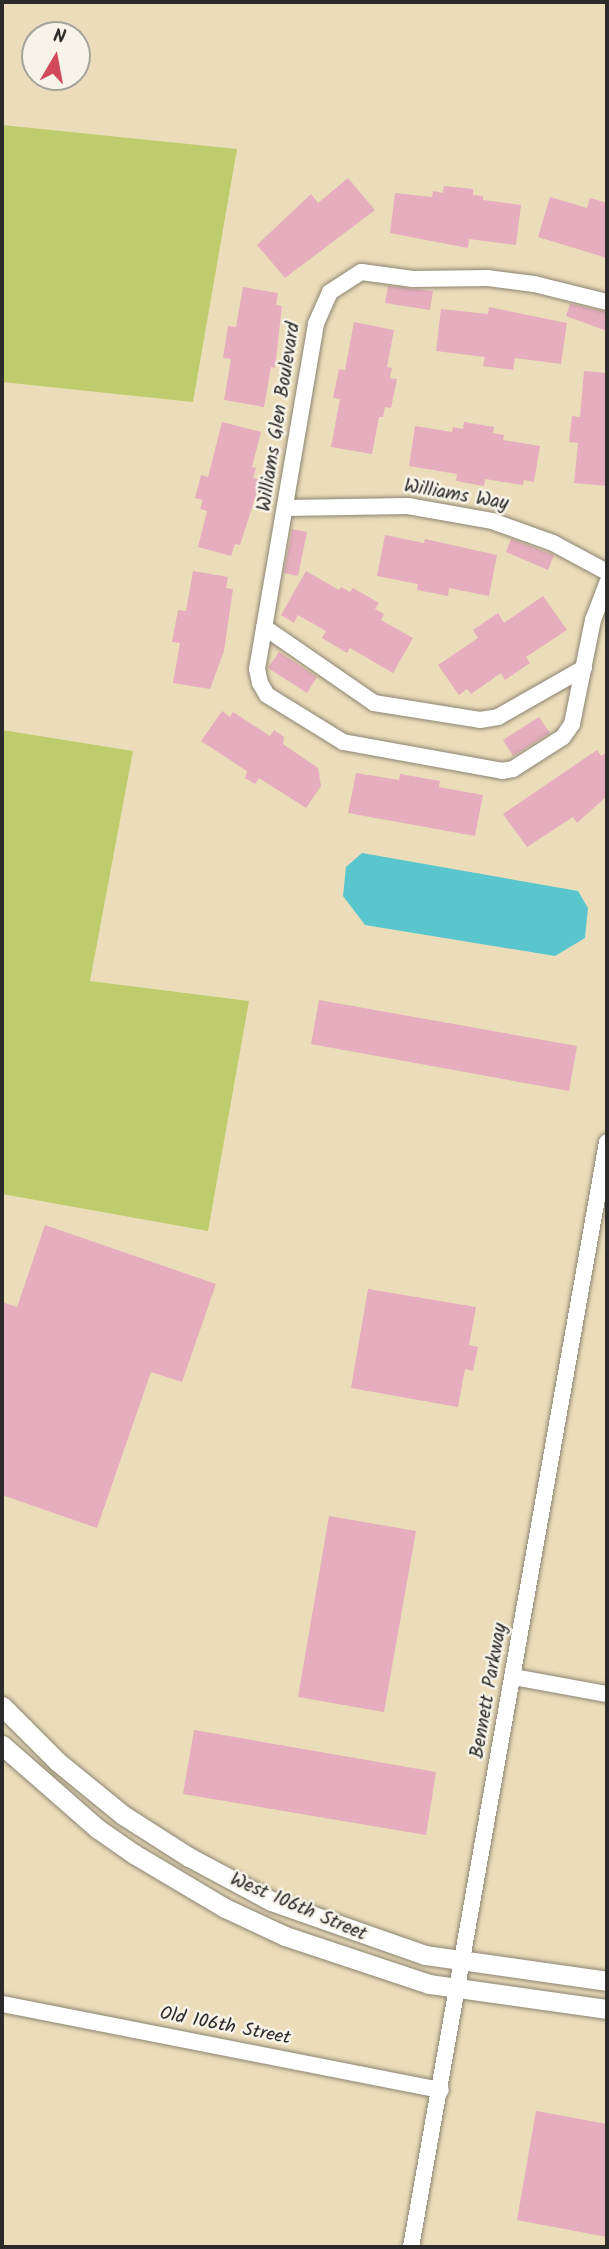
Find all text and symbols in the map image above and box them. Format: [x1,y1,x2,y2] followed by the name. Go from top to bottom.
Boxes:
[21,21,91,91] north arrow
[51,21,68,53] text: N
[254,321,306,513] street label: Williams Glen Boulevard
[402,476,510,516] street label: Williams Way
[467,1622,513,1760] street label: Bennett Parkway
[226,1869,370,1947] street label: West 106th Street
[158,2003,292,2051] street label: Old 106th Street

